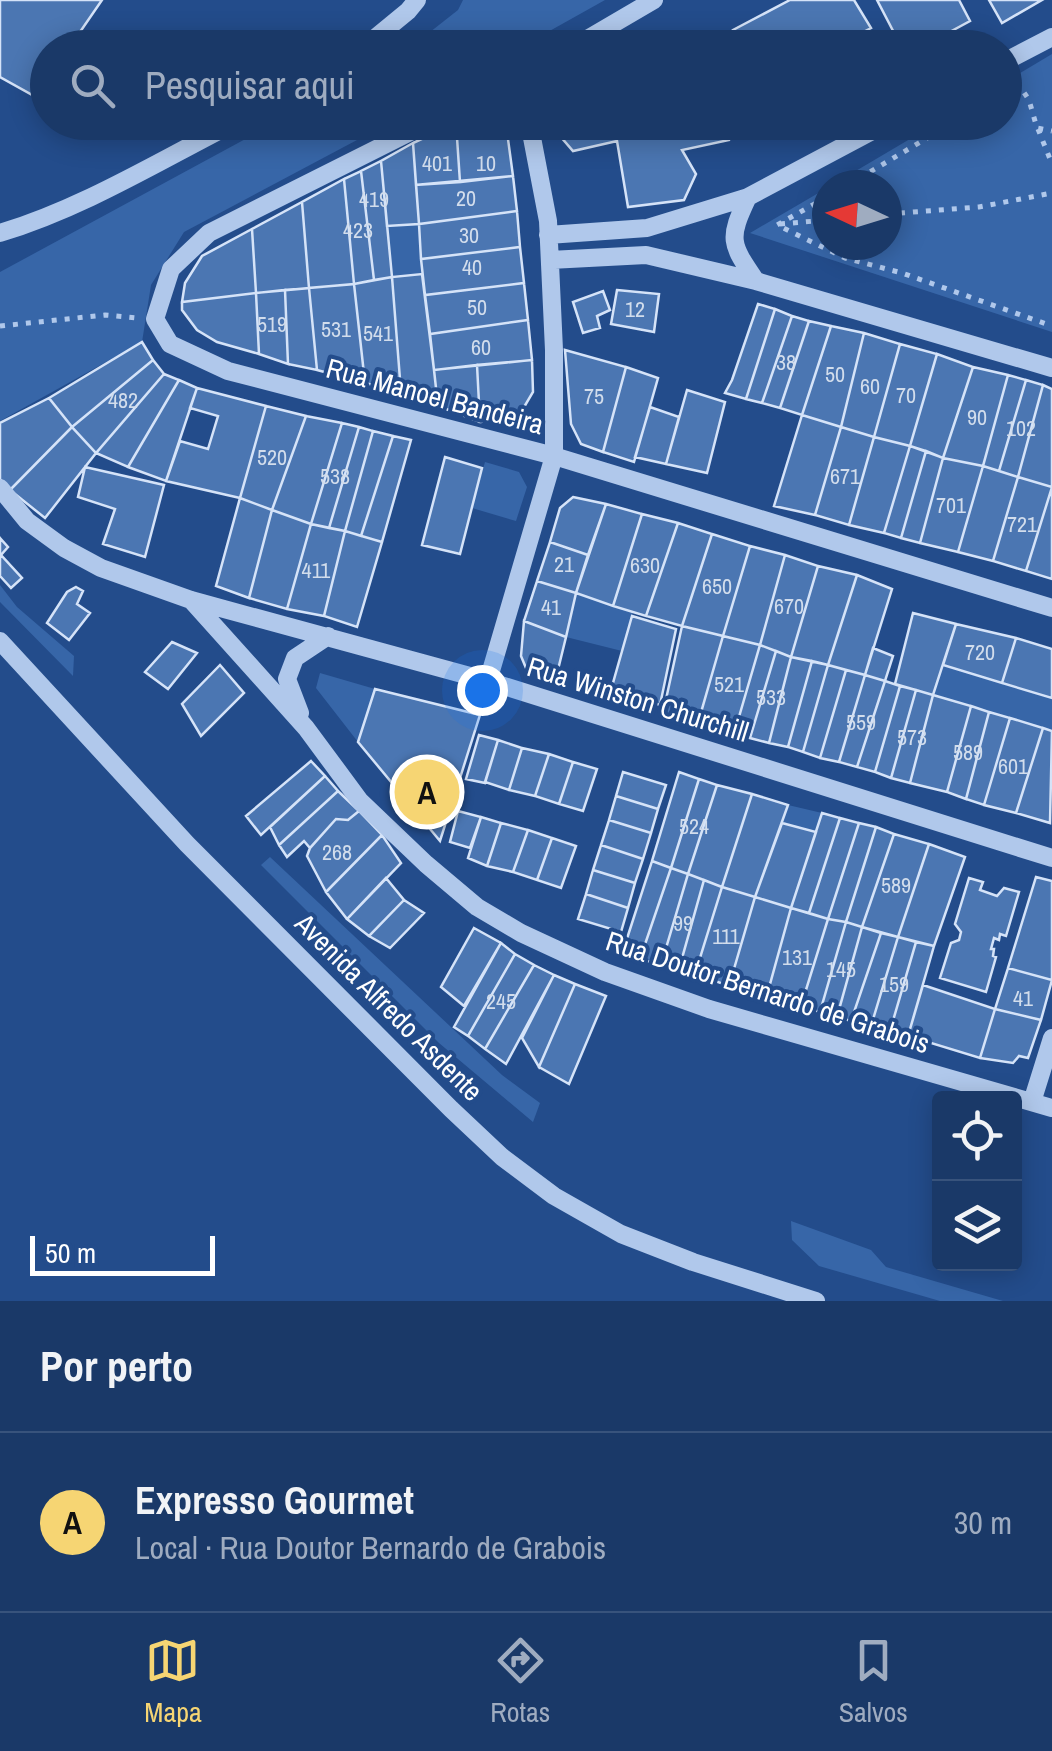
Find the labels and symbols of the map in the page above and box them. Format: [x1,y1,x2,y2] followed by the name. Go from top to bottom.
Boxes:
[422,148,452,178] house number: 401
[476,148,496,178] house number: 10
[812,170,902,260] north arrow
[456,183,476,213] house number: 20
[359,184,389,214] house number: 419
[343,215,373,245] house number: 423
[459,220,479,250] house number: 30
[462,252,482,282] house number: 40
[467,292,487,322] house number: 50
[625,294,645,324] house number: 12
[257,309,287,339] house number: 519
[321,314,351,344] house number: 531
[363,318,393,348] house number: 541
[471,332,491,362] house number: 60
[776,347,796,377] house number: 38
[322,349,548,443] street label: Rua Manoel Bandeira
[825,359,845,389] house number: 50
[860,371,880,401] house number: 60
[896,380,916,410] house number: 70
[584,381,604,411] house number: 75
[108,385,138,415] house number: 482
[967,402,987,432] house number: 90
[1006,413,1036,443] house number: 102
[257,442,287,472] house number: 520
[320,461,350,491] house number: 538
[830,461,860,491] house number: 671
[936,490,966,520] house number: 701
[1007,509,1037,539] house number: 721
[554,549,574,579] house number: 21
[630,550,660,580] house number: 630
[302,555,330,585] house number: 411
[702,571,732,601] house number: 650
[774,591,804,621] house number: 670
[541,592,561,622] house number: 41
[965,637,995,667] house number: 720
[523,647,753,751] street label: Rua Winston Churchill
[457,665,508,716] your location
[714,669,744,699] house number: 521
[756,682,786,712] house number: 533
[846,707,876,737] house number: 559
[897,722,927,752] house number: 573
[953,737,983,767] house number: 589
[998,751,1028,781] house number: 601
[394,754,460,830] pin: A
[679,811,709,841] house number: 524
[322,837,352,867] house number: 268
[881,870,911,900] house number: 589
[286,904,491,1109] street label: Avenida Alfredo Asdente
[673,908,693,938] house number: 99
[712,921,740,951] house number: 111
[601,922,935,1062] street label: Rua Doutor Bernardo de Grabois
[782,942,812,972] house number: 131
[826,954,856,984] house number: 145
[879,969,909,999] house number: 159
[1013,983,1033,1013] house number: 41
[486,986,516,1016] house number: 245
[30,1231,215,1276] scale bar

